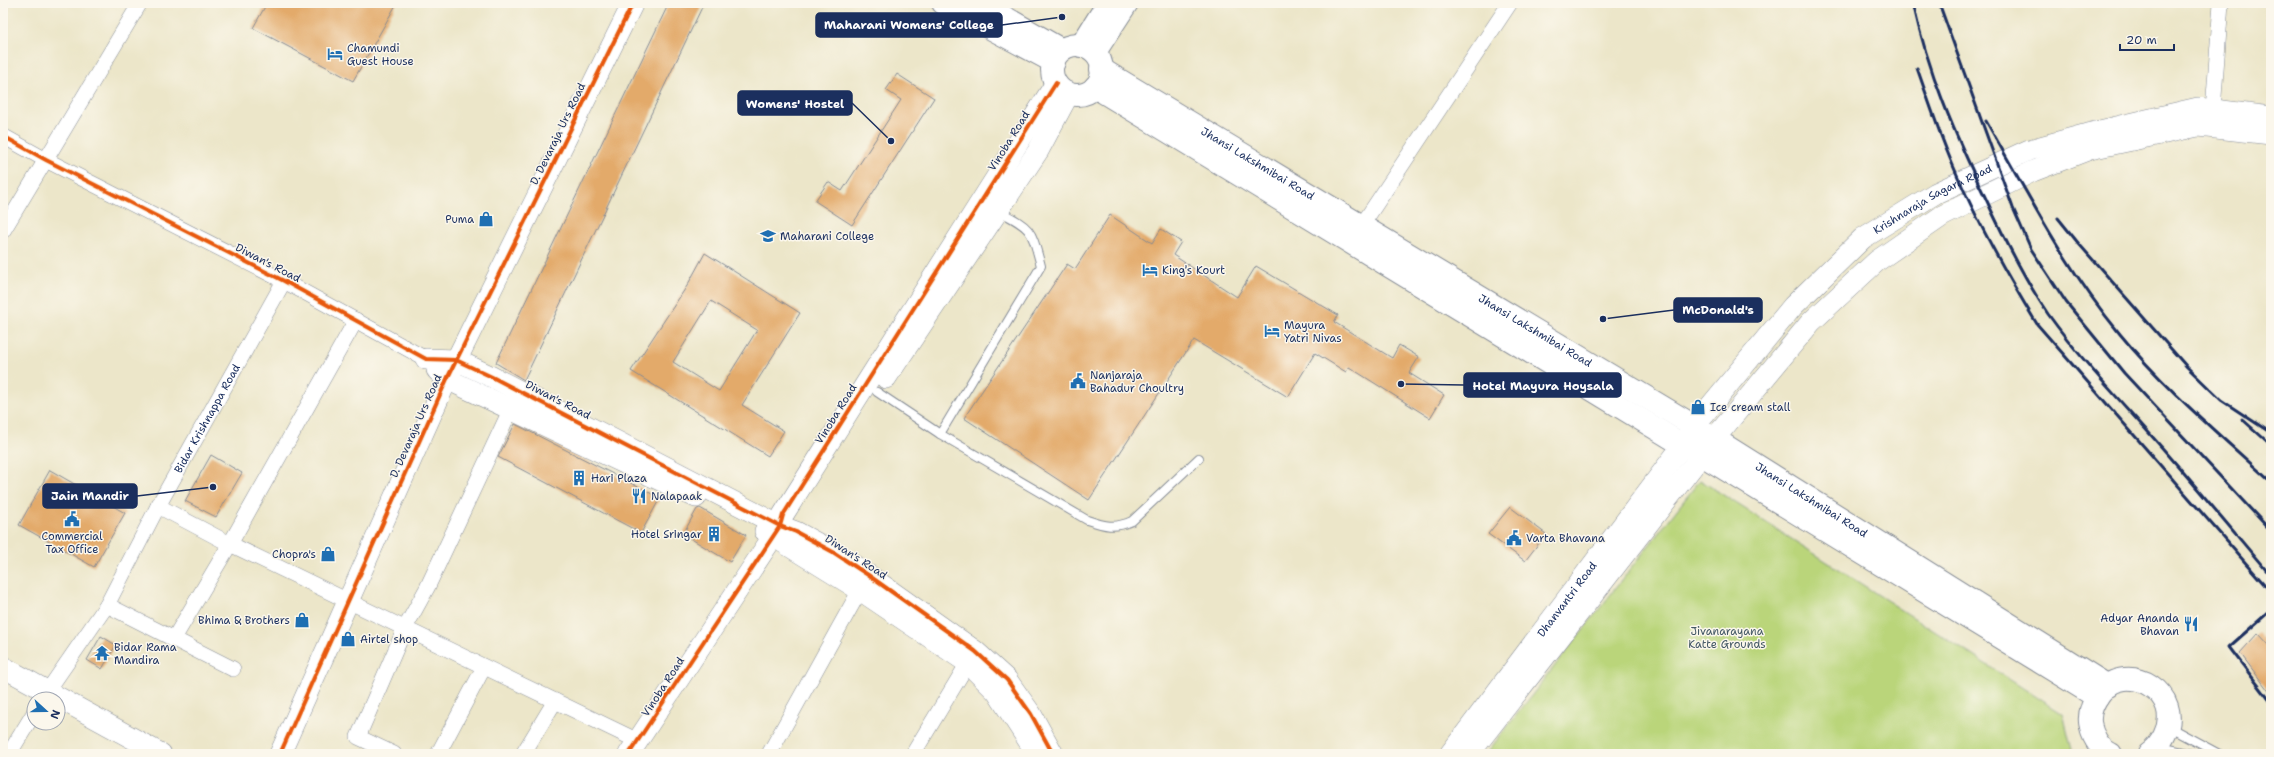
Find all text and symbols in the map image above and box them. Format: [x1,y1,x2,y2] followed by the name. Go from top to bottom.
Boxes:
[816,13,1002,37] callout: Maharani Womens' College
[824,17,994,33] text: Maharani Womens' College
[2120,26,2174,52] scale bar
[2126,32,2157,48] text: 20 m
[347,41,414,69] place label: Chamundi Guest House
[326,45,344,63] hotel icon: Chamundi Guest House
[527,80,589,188] street label: D. Devaraja Urs Road
[738,91,852,115] callout: Womens' Hostel
[746,96,844,112] text: Womens' Hostel
[985,108,1033,174] street label: Vinoba Road
[1198,123,1317,203] street label: Jhansi Lakshmibai Road
[1870,161,1994,237] street label: Krishnaraja Sagara Road
[477,210,495,228] shop icon: Puma
[445,212,474,227] place label: Puma
[759,227,777,245] school or university icon: Maharani College
[780,229,874,244] place label: Maharani College
[233,240,303,286] street label: Diwan's Road
[1141,261,1159,279] hotel icon: King's Kourt
[1162,263,1225,278] place label: King's Kourt
[1476,291,1595,370] street label: Jhansi Lakshmibai Road
[1674,298,1762,322] callout: McDonald's
[1682,302,1754,318] text: McDonald's
[1284,318,1342,346] place label: Mayura Yatri Nivas
[1263,322,1281,340] hotel icon: Mayura Yatri Nivas
[170,361,244,476] street label: Bidar Krishnappa Road
[1090,368,1184,396] place label: Nanjaraja Bahadur Choultry
[386,372,446,480] street label: D. Devaraja Urs Road
[1069,372,1087,390] public building icon: Nanjaraja Bahadur Choultry
[1464,373,1621,397] callout: Hotel Mayura Hoysala
[523,377,593,423] street label: Diwan's Road
[1472,378,1614,394] text: Hotel Mayura Hoysala
[812,381,860,447] street label: Vinoba Road
[1689,398,1707,416] shop icon: Ice cream stall
[1710,400,1791,415] place label: Ice cream stall
[1753,459,1871,541] street label: Jhansi Lakshmibai Road
[570,469,588,487] building icon: Hari Plaza
[591,471,647,486] place label: Hari Plaza
[43,484,137,508] callout: Jain Mandir
[630,487,648,505] restaurant icon: Nalapaak
[51,488,130,504] text: Jain Mandir
[651,489,702,504] place label: Nalapaak
[63,510,81,528] public building icon: Commercial Tax Office
[705,525,723,543] building icon: Hotel Sringar
[631,527,702,542] place label: Hotel Sringar
[42,529,103,557] place label: Commercial Tax Office
[1505,529,1523,547] public building icon: Varta Bhavana
[822,531,890,583] street label: Diwan's Road
[1526,531,1605,546] place label: Varta Bhavana
[319,545,337,563] shop icon: Chopra's
[272,547,316,562] place label: Chopra's
[1534,558,1600,640] street label: Dhanvantri Road
[293,611,311,629] shop icon: Bhima & Brothers
[2100,611,2179,639] place label: Adyar Ananda Bhavan
[198,613,290,628] place label: Bhima & Brothers
[2182,615,2200,633] restaurant icon: Adyar Ananda Bhavan
[1688,624,1766,652] park label: Jivanarayana Katte Grounds
[339,630,357,648] shop icon: Airtel shop
[360,632,418,647] place label: Airtel shop
[114,640,177,668] place label: Bidar Rama Mandira
[93,644,111,662] temple icon: Bidar Rama Mandira
[638,654,688,720] street label: Vinoba Road
[26,691,66,731] north arrow
[46,708,63,721] text: N

